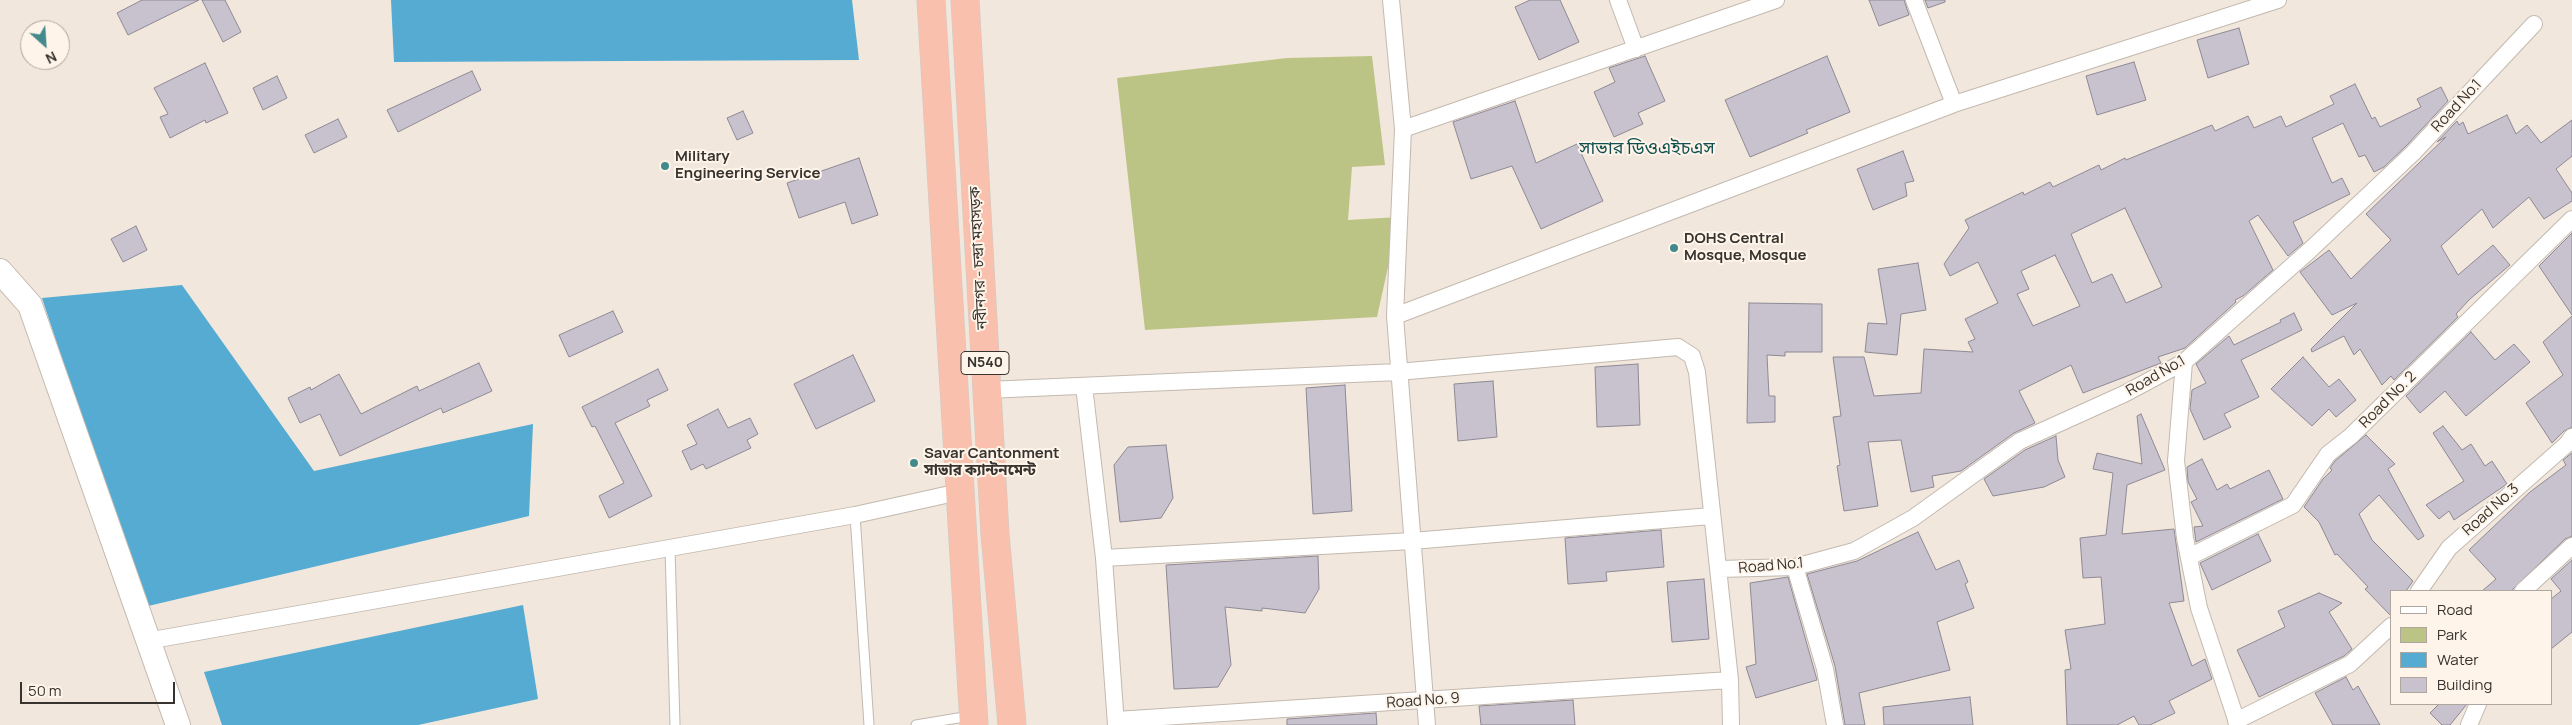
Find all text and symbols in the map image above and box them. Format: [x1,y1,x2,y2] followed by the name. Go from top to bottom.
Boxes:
[20,20,70,70] north arrow
[43,47,60,69] text: N
[2428,76,2486,136] street label: Road No.1
[1579,138,1715,160] district label: সাভার ডিওএইচএস
[675,148,821,183] place label: Military Engineering Service
[659,160,671,172] marker: Military Engineering Service
[966,186,992,330] street label: নবীনগর - চন্দ্রা মহাসড়ক
[1684,230,1807,265] place label: DOHS Central Mosque, Mosque
[1668,242,1680,254] marker: DOHS Central Mosque, Mosque
[961,352,1009,374] road number: N540
[2123,352,2189,400] street label: Road No.1
[2356,368,2420,432] street label: Road No. 2
[924,445,1060,480] place label: Savar Cantonment সাভার ক্যান্টনমেন্ট
[908,457,920,469] marker: Savar Cantonment সাভার ক্যান্টনমেন্ট
[2459,480,2523,540] street label: Road No.3
[1738,554,1804,578] street label: Road No.1
[2390,590,2552,705] legend
[2437,599,2473,620] text: Road
[2437,624,2467,645] text: Park
[2437,649,2479,670] text: Water
[22,672,178,704] scale bar
[2437,674,2492,695] text: Building
[28,680,62,701] text: 50 m
[1386,689,1460,713] street label: Road No. 9

